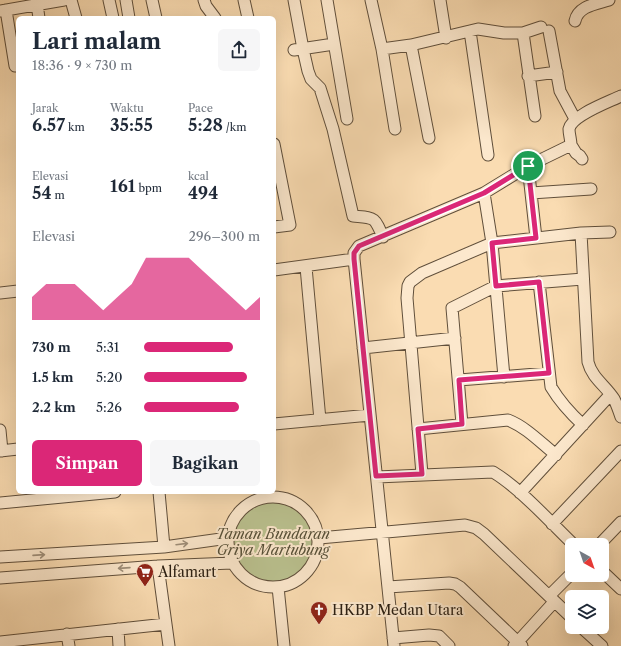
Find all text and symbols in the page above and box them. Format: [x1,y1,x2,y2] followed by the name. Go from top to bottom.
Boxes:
[32,28,161,55] text: Lari malam
[218,29,260,71] button: share
[32,57,132,73] text: 18:36 · 9 × 730 m
[32,101,58,115] text: Jarak
[110,101,144,115] text: Waktu
[188,101,213,115] text: Pace
[32,115,65,135] text: 6.57
[110,115,153,135] text: 35:55
[188,115,223,135] text: 5:28
[65,120,85,134] text: km
[223,120,246,134] text: /km
[511,149,545,183] pin
[517,155,539,177] icon: arrive
[32,169,68,183] text: Elevasi
[188,169,209,183] text: kcal
[110,176,135,196] text: 161
[135,181,162,195] text: bpm
[32,183,51,203] text: 54
[188,183,218,203] text: 494
[51,188,65,202] text: m
[32,228,75,244] text: Elevasi
[188,228,260,244] text: 296–300 m
[32,339,71,355] text: 730 m
[96,339,119,355] text: 5:31
[32,369,73,385] text: 1.5 km
[96,369,122,385] text: 5:20
[32,399,76,415] text: 2.2 km
[96,399,122,415] text: 5:26
[32,440,142,486] button: Simpan
[150,440,260,486] button: Bagikan
[216,525,331,559] park label: Taman Bundaran Griya Martubung
[565,538,609,582] north arrow
[565,538,609,634] map controls
[176,540,189,548] one-way arrow
[32,551,45,558] one-way arrow
[135,562,155,587] supermarket icon: Alfamart
[157,563,216,581] place label: Alfamart
[117,565,130,572] one-way arrow
[565,590,609,634] button: layers
[309,600,329,625] church icon: HKBP Medan Utara
[332,601,464,619] place label: HKBP Medan Utara

